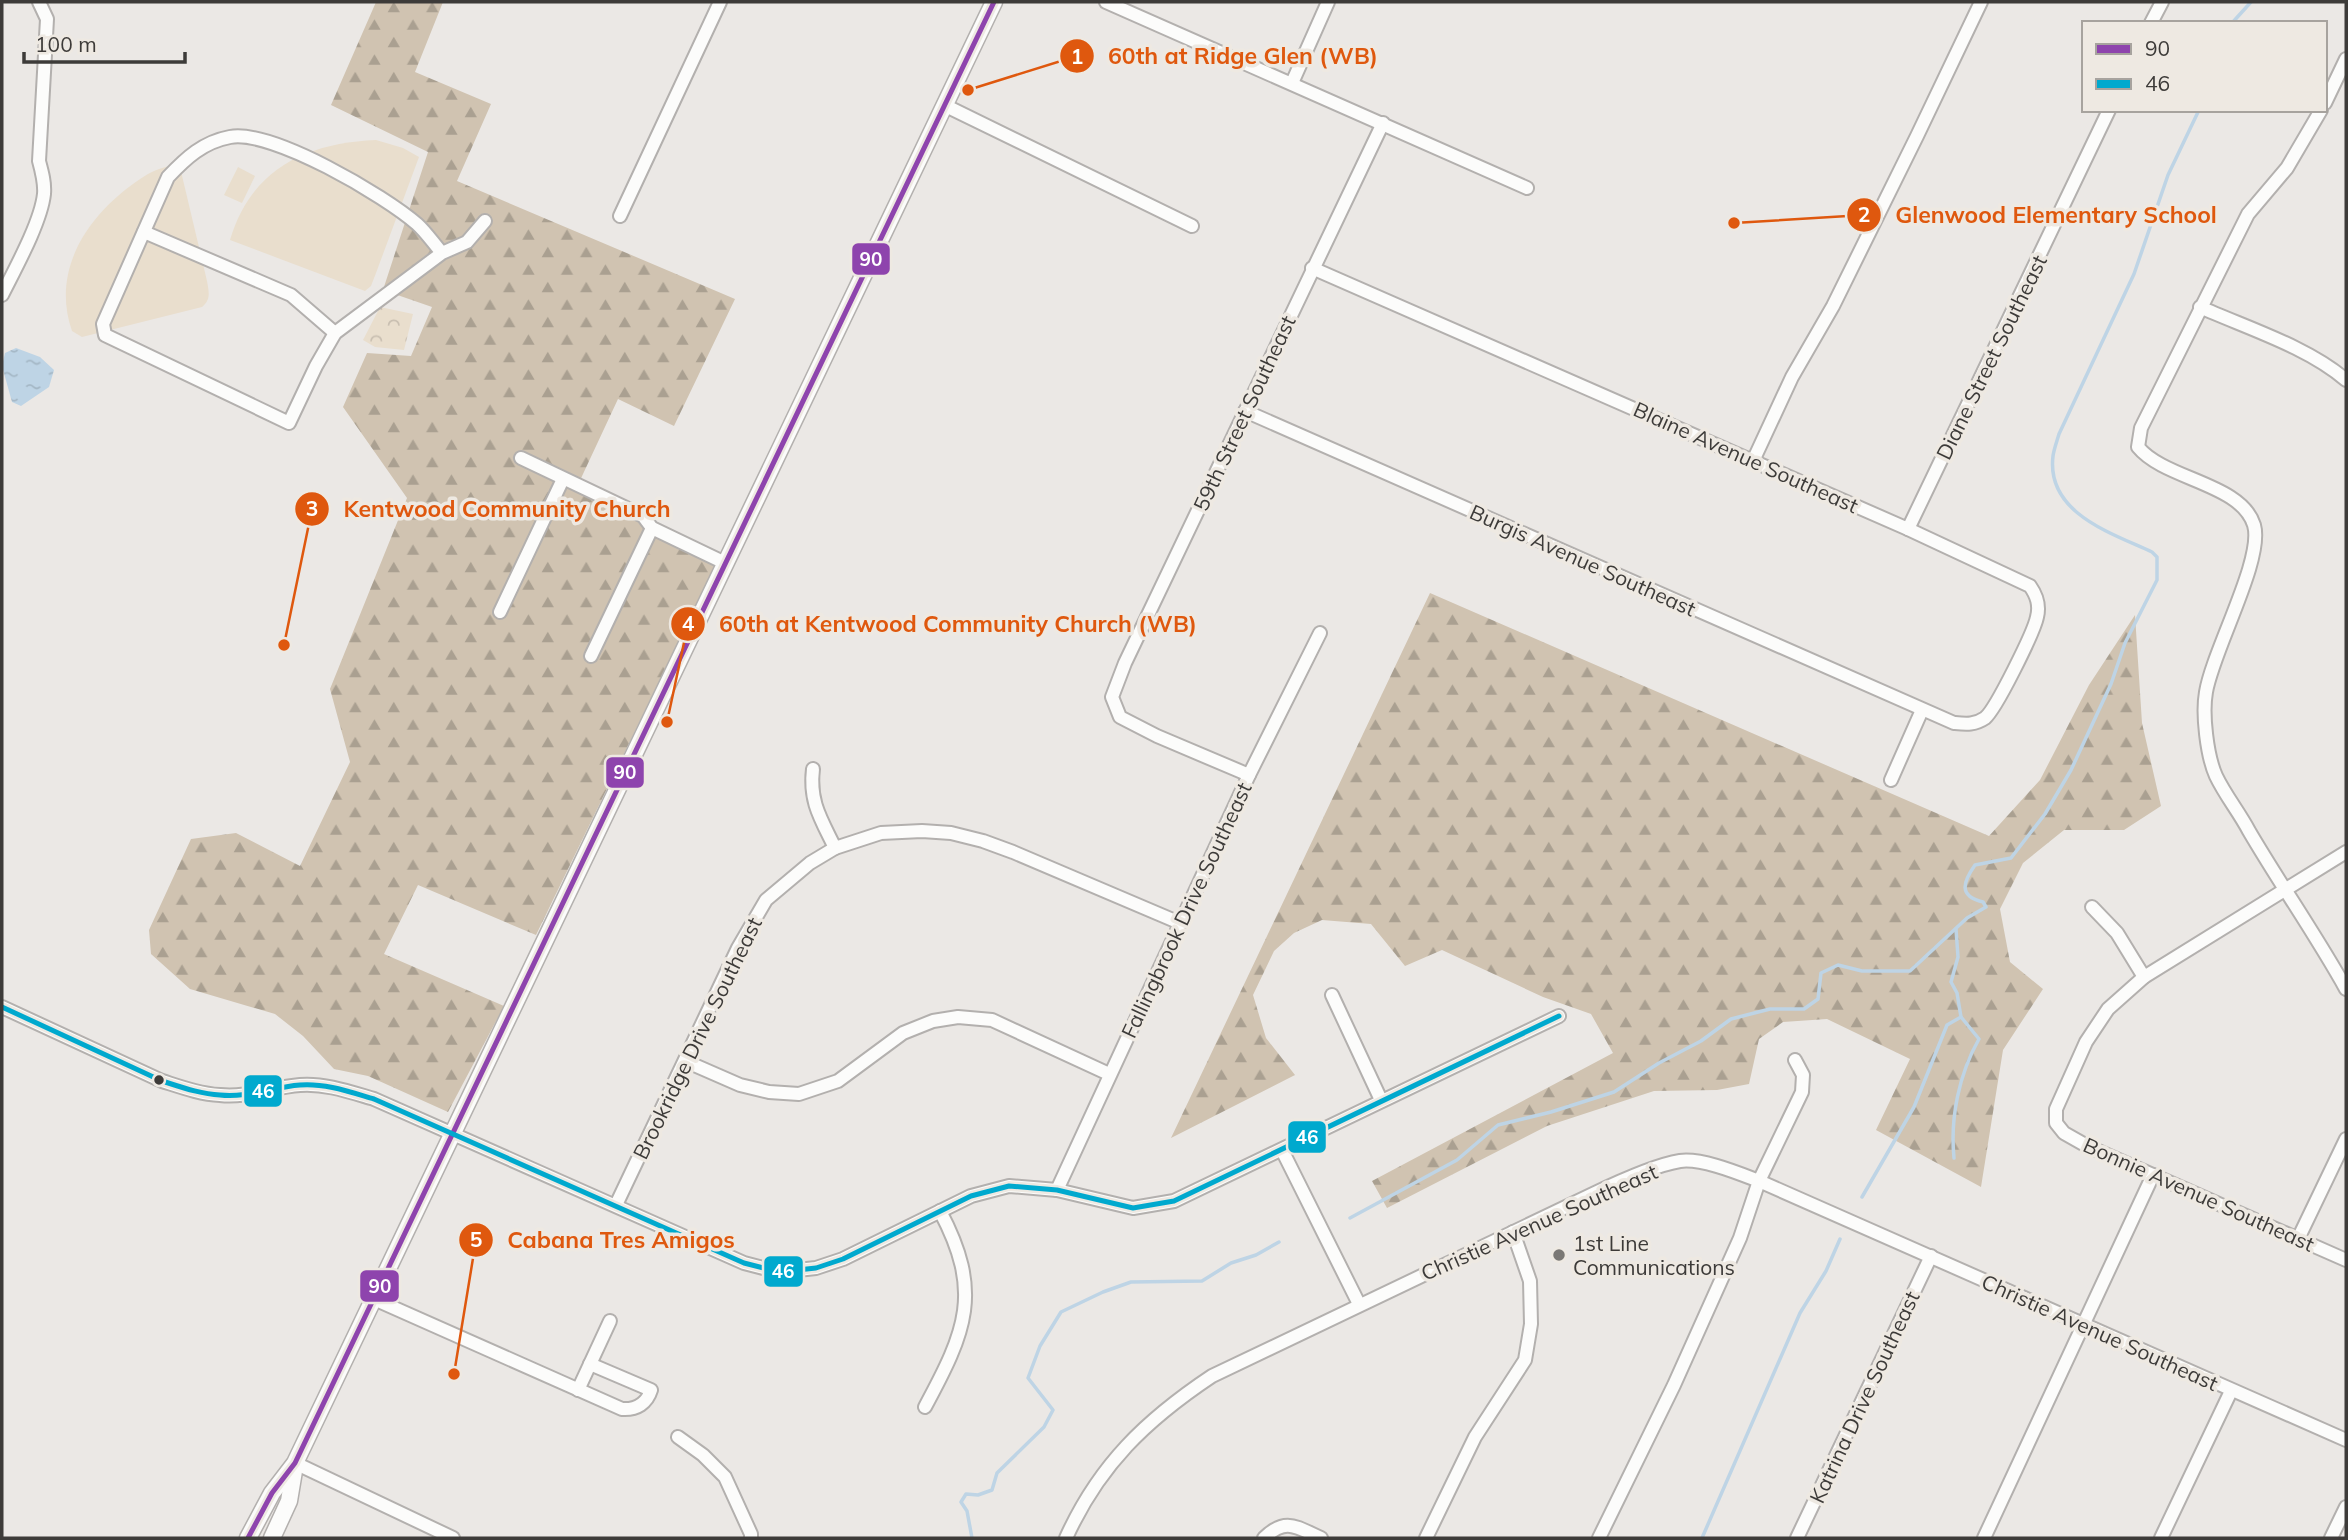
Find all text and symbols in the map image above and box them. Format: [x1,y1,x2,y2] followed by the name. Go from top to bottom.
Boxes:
[24,21,186,65] scale bar
[2082,21,2327,112] legend
[35,31,97,57] text: 100 m
[1059,34,1392,78] callout: 60th at Ridge Glen (WB)
[2145,35,2170,61] text: 90
[1108,41,1378,70] text: 60th at Ridge Glen (WB)
[1071,43,1083,69] text: 1
[2145,70,2170,96] text: 46
[1846,193,2231,237] callout: Glenwood Elementary School
[1895,200,2217,229] text: Glenwood Elementary School
[1858,201,1870,227] text: 2
[851,242,891,276] line badge: 90
[860,247,882,271] text: 90
[1930,250,2052,464] street label: Diane Street Southeast
[1187,311,1301,515] street label: 59th Street Southeast
[1630,396,1862,518] street label: Blaine Avenue Southeast
[294,487,684,531] callout: Kentwood Community Church
[343,494,671,523] text: Kentwood Community Church
[306,495,318,521] text: 3
[1466,498,1700,622] street label: Burgis Avenue Southeast
[670,602,1211,646] callout: 60th at Kentwood Community Church (WB)
[719,609,1197,638] text: 60th at Kentwood Community Church (WB)
[682,610,695,636] text: 4
[605,756,645,789] line badge: 90
[614,760,636,784] text: 90
[1115,778,1257,1042] street label: Fallingbrook Drive Southeast
[627,913,767,1163] street label: Brookridge Drive Southeast
[152,1073,166,1087] unlabelled marker
[243,1074,283,1108] line badge: 46
[252,1079,274,1103] text: 46
[1287,1120,1327,1154] line badge: 46
[1296,1125,1318,1149] text: 46
[2080,1131,2318,1257] street label: Bonnie Avenue Southeast
[1417,1158,1661,1286] street label: Christie Avenue Southeast
[458,1218,749,1262] callout: Cabana Tres Amigos
[507,1225,735,1254] text: Cabana Tres Amigos
[470,1226,482,1252] text: 5
[1573,1230,1735,1280] place label: 1st Line Communications
[1551,1247,1567,1263] marker: 1st Line Communications
[763,1255,804,1288] line badge: 46
[772,1259,794,1283] text: 46
[1978,1268,2222,1396] street label: Christie Avenue Southeast
[359,1269,400,1303] line badge: 90
[369,1274,391,1298] text: 90
[1803,1287,1925,1507] street label: Katrina Drive Southeast

